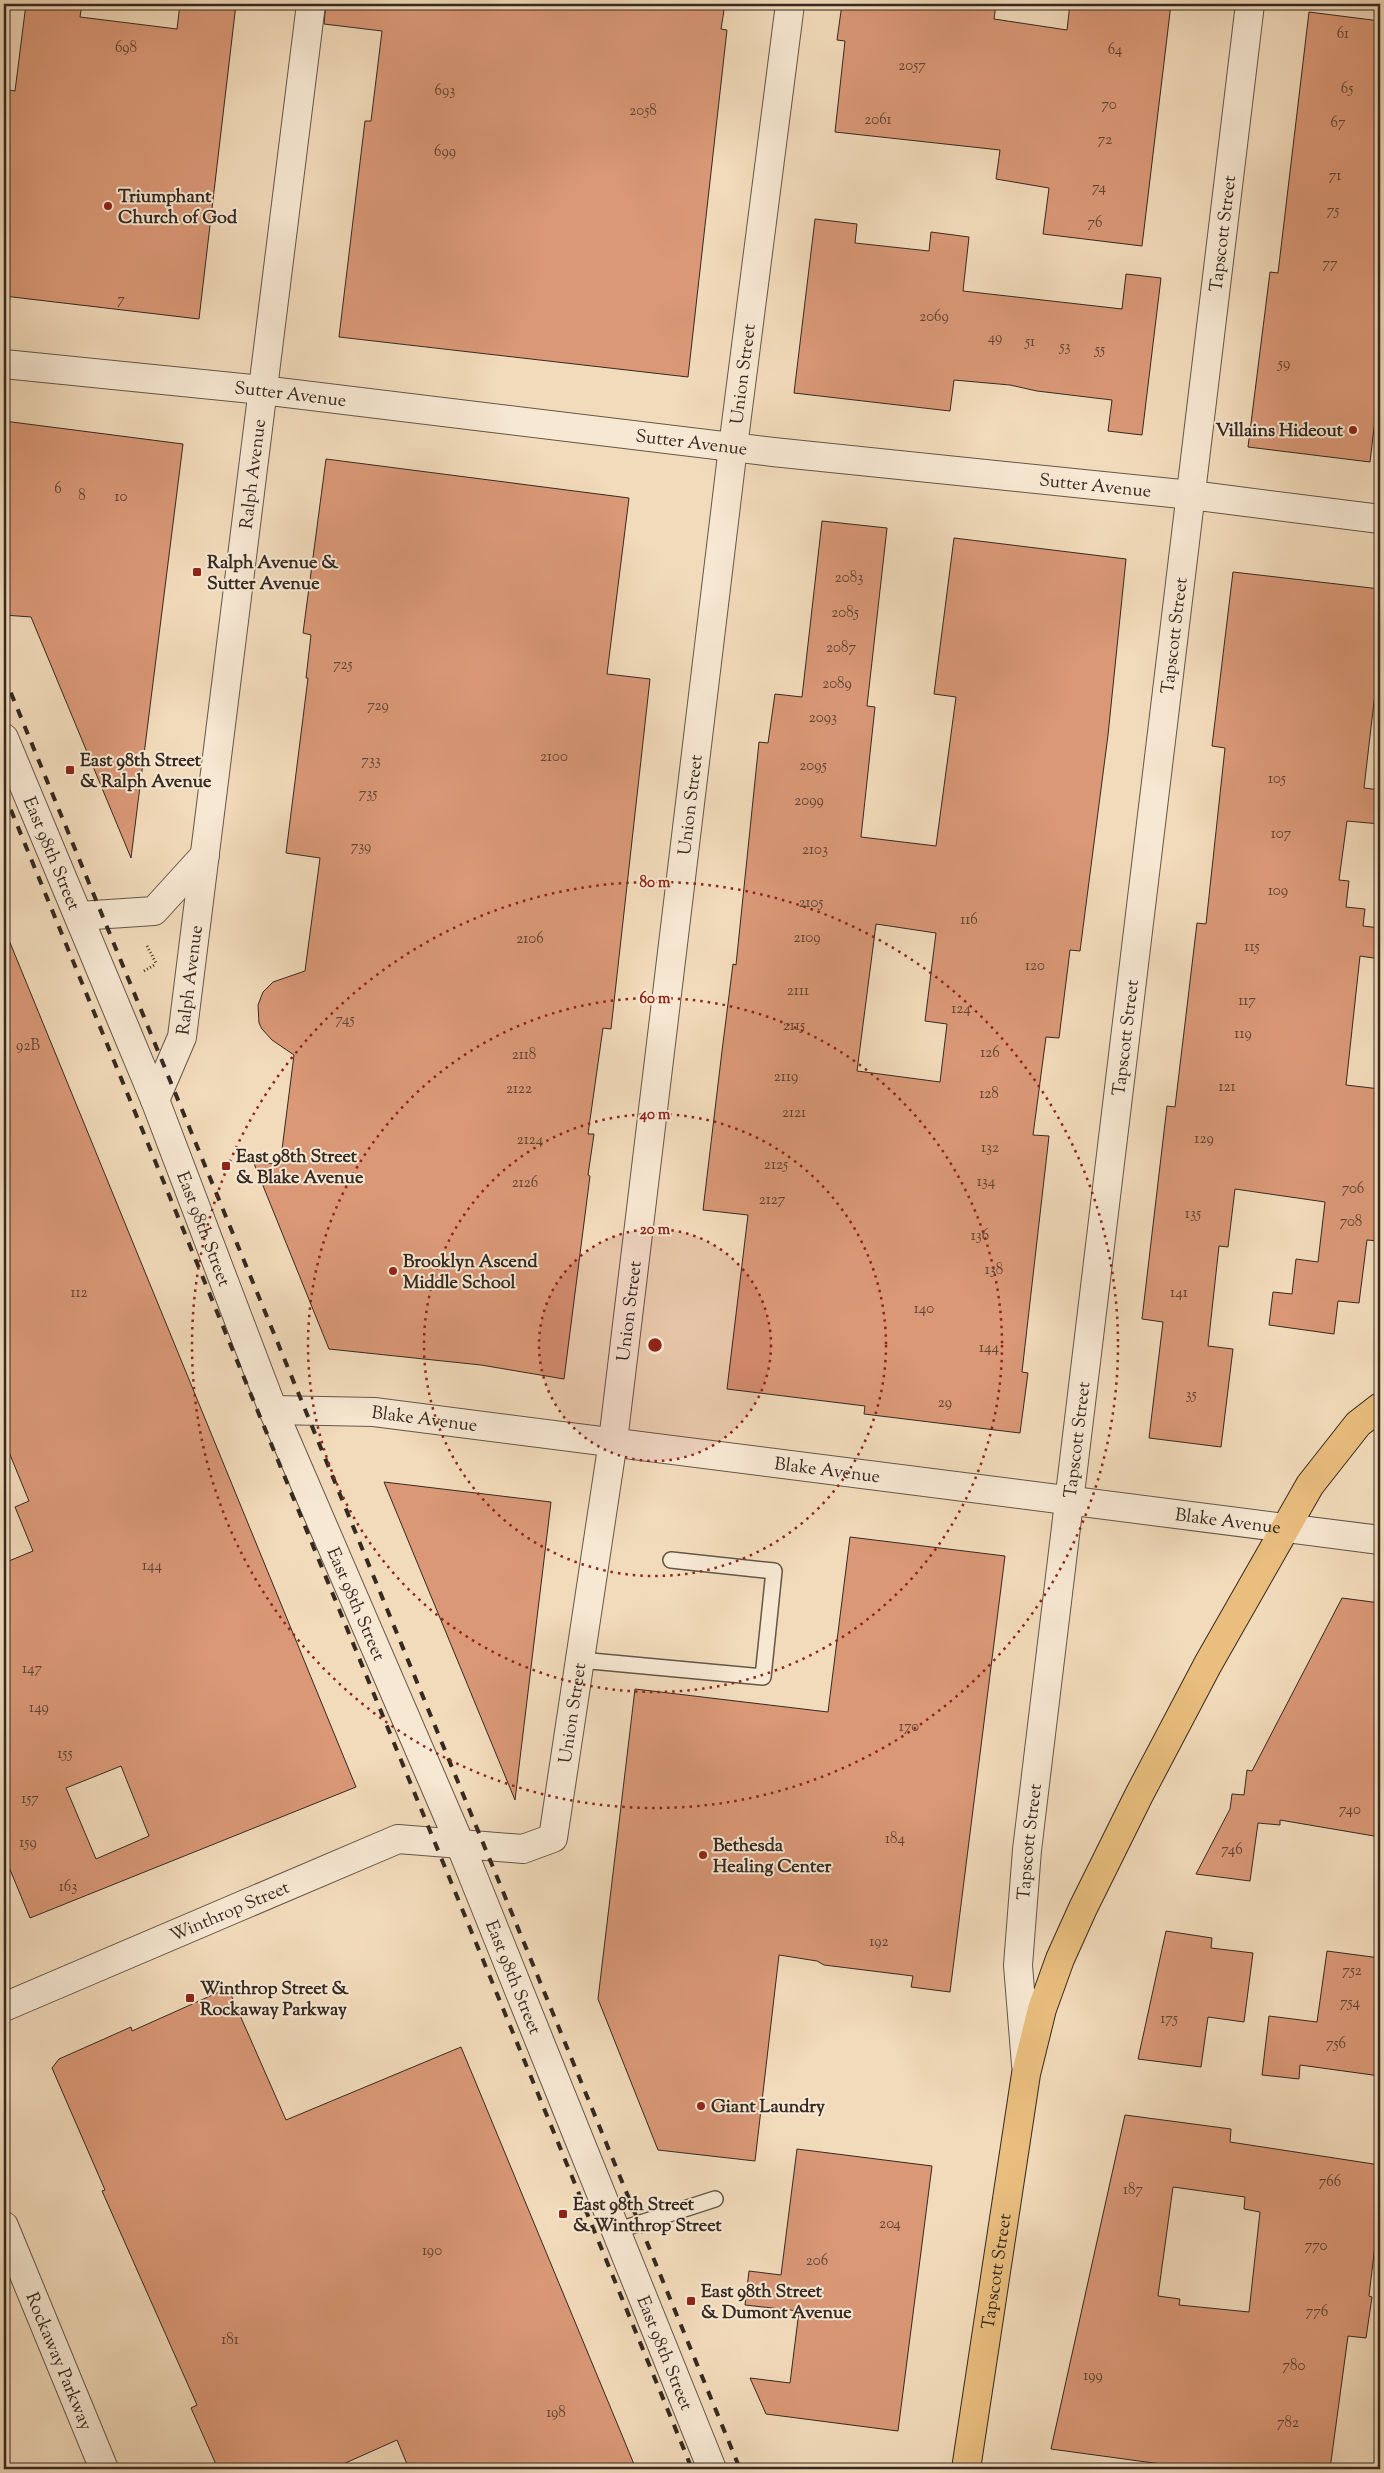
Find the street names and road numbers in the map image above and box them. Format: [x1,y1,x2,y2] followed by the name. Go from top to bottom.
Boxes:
[1204,174,1244,293] street label: Tapscott Street
[725,322,764,426] street label: Union Street
[233,376,348,415] street label: Sutter Avenue
[235,418,274,531] street label: Ralph Avenue
[634,424,749,464] street label: Sutter Avenue
[1038,468,1152,506] street label: Sutter Avenue
[1156,576,1196,695] street label: Tapscott Street
[673,753,711,857] street label: Union Street
[15,793,86,915] street label: East 98th Street
[171,924,211,1037] street label: Ralph Avenue
[1107,978,1147,1097] street label: Tapscott Street
[168,1168,236,1291] street label: East 98th Street
[612,1260,650,1363] street label: Union Street
[1059,1380,1098,1499] street label: Tapscott Street
[370,1401,479,1440] street label: Blake Avenue
[773,1452,882,1491] street label: Blake Avenue
[1173,1503,1282,1542] street label: Blake Avenue
[319,1544,391,1665] street label: East 98th Street
[553,1661,594,1765] street label: Union Street
[1012,1782,1050,1901] street label: Tapscott Street
[166,1876,294,1950] street label: Winthrop Street
[477,1917,547,2039] street label: East 98th Street
[976,2212,1020,2331] street label: Tapscott Street
[18,2289,98,2435] street label: Rockaway Parkway
[629,2292,698,2414] street label: East 98th Street

